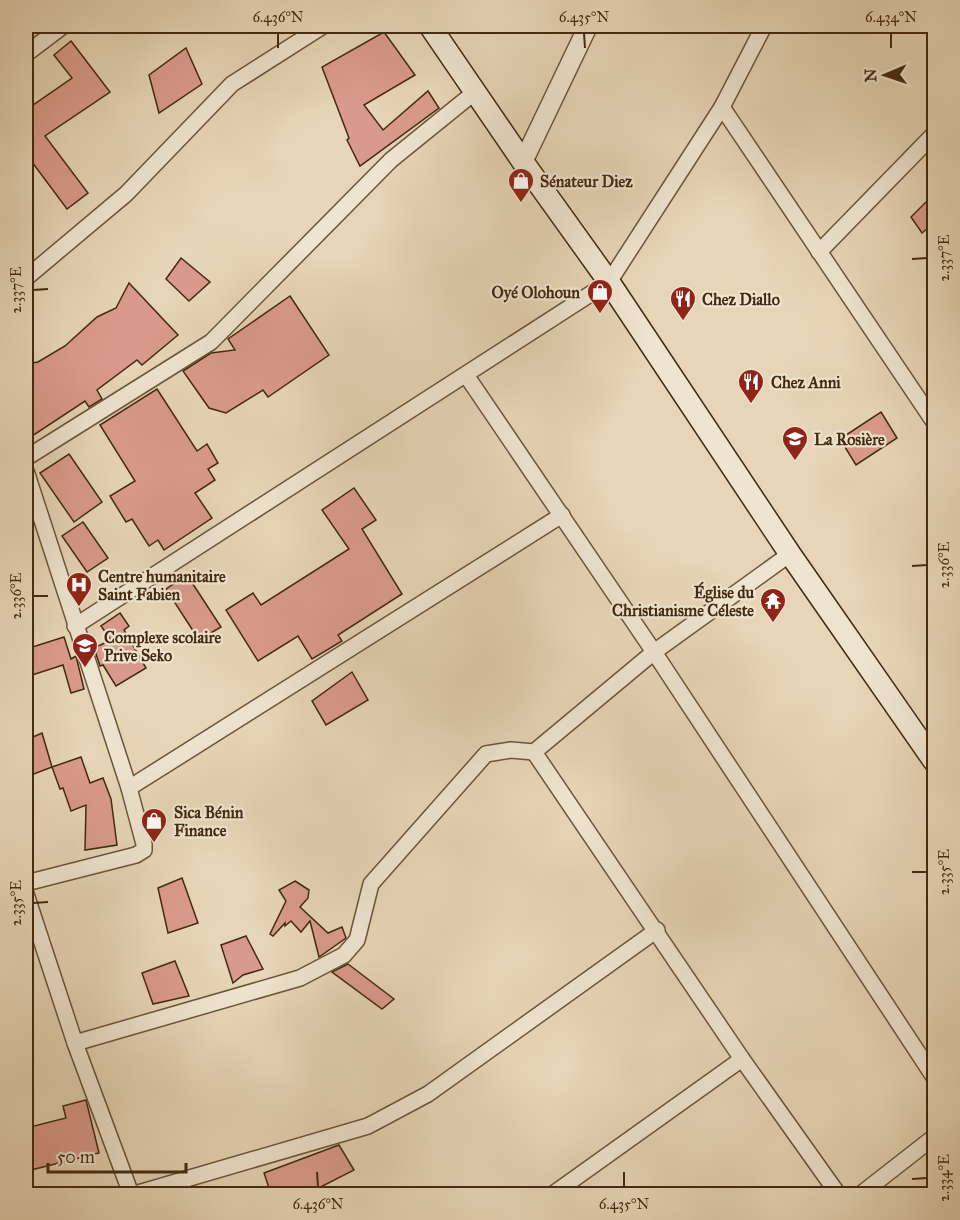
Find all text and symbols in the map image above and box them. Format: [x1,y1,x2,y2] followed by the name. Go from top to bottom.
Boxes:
[252,8,304,26] text: 6.436°N
[559,8,609,26] text: 6.435°N
[865,8,917,26] text: 6.434°N
[855,45,915,105] north arrow
[861,68,880,83] text: N
[506,166,536,204] shop icon: Sénateur Diez
[540,172,633,191] place label: Sénateur Diez
[935,234,953,282] text: 2.337°E
[7,266,25,314] text: 2.337°E
[585,277,615,315] shop icon: Oyé Olohoun
[492,283,580,303] place label: Oyé Olohoun
[668,284,698,322] restaurant icon: Chez Diallo
[702,290,780,309] place label: Chez Diallo
[736,367,766,405] restaurant icon: Chez Anni
[771,373,841,392] place label: Chez Anni
[780,424,810,462] school or university icon: La Rosière
[814,430,885,449] place label: La Rosière
[935,541,953,588] text: 2.336°E
[98,567,226,604] place label: Centre humanitaire Saint Fabien
[64,570,94,608] hospital icon: Centre humanitaire Saint Fabien
[7,572,25,619] text: 2.336°E
[612,581,754,620] place label: Église du Christianisme Céleste
[758,586,788,624] temple icon: Église du Christianisme Céleste
[104,628,221,665] place label: Complexe scolaire Prive Seko
[70,631,100,669] school or university icon: Complexe scolaire Prive Seko
[174,803,244,840] place label: Sica Bénin Finance
[139,806,169,844] shop icon: Sica Bénin Finance
[935,849,953,895] text: 2.335°E
[7,880,25,926] text: 2.335°E
[48,1136,186,1174] scale bar
[57,1146,95,1168] text: 50 m
[935,1154,953,1202] text: 2.334°E
[292,1195,344,1213] text: 6.436°N
[599,1195,649,1213] text: 6.435°N

